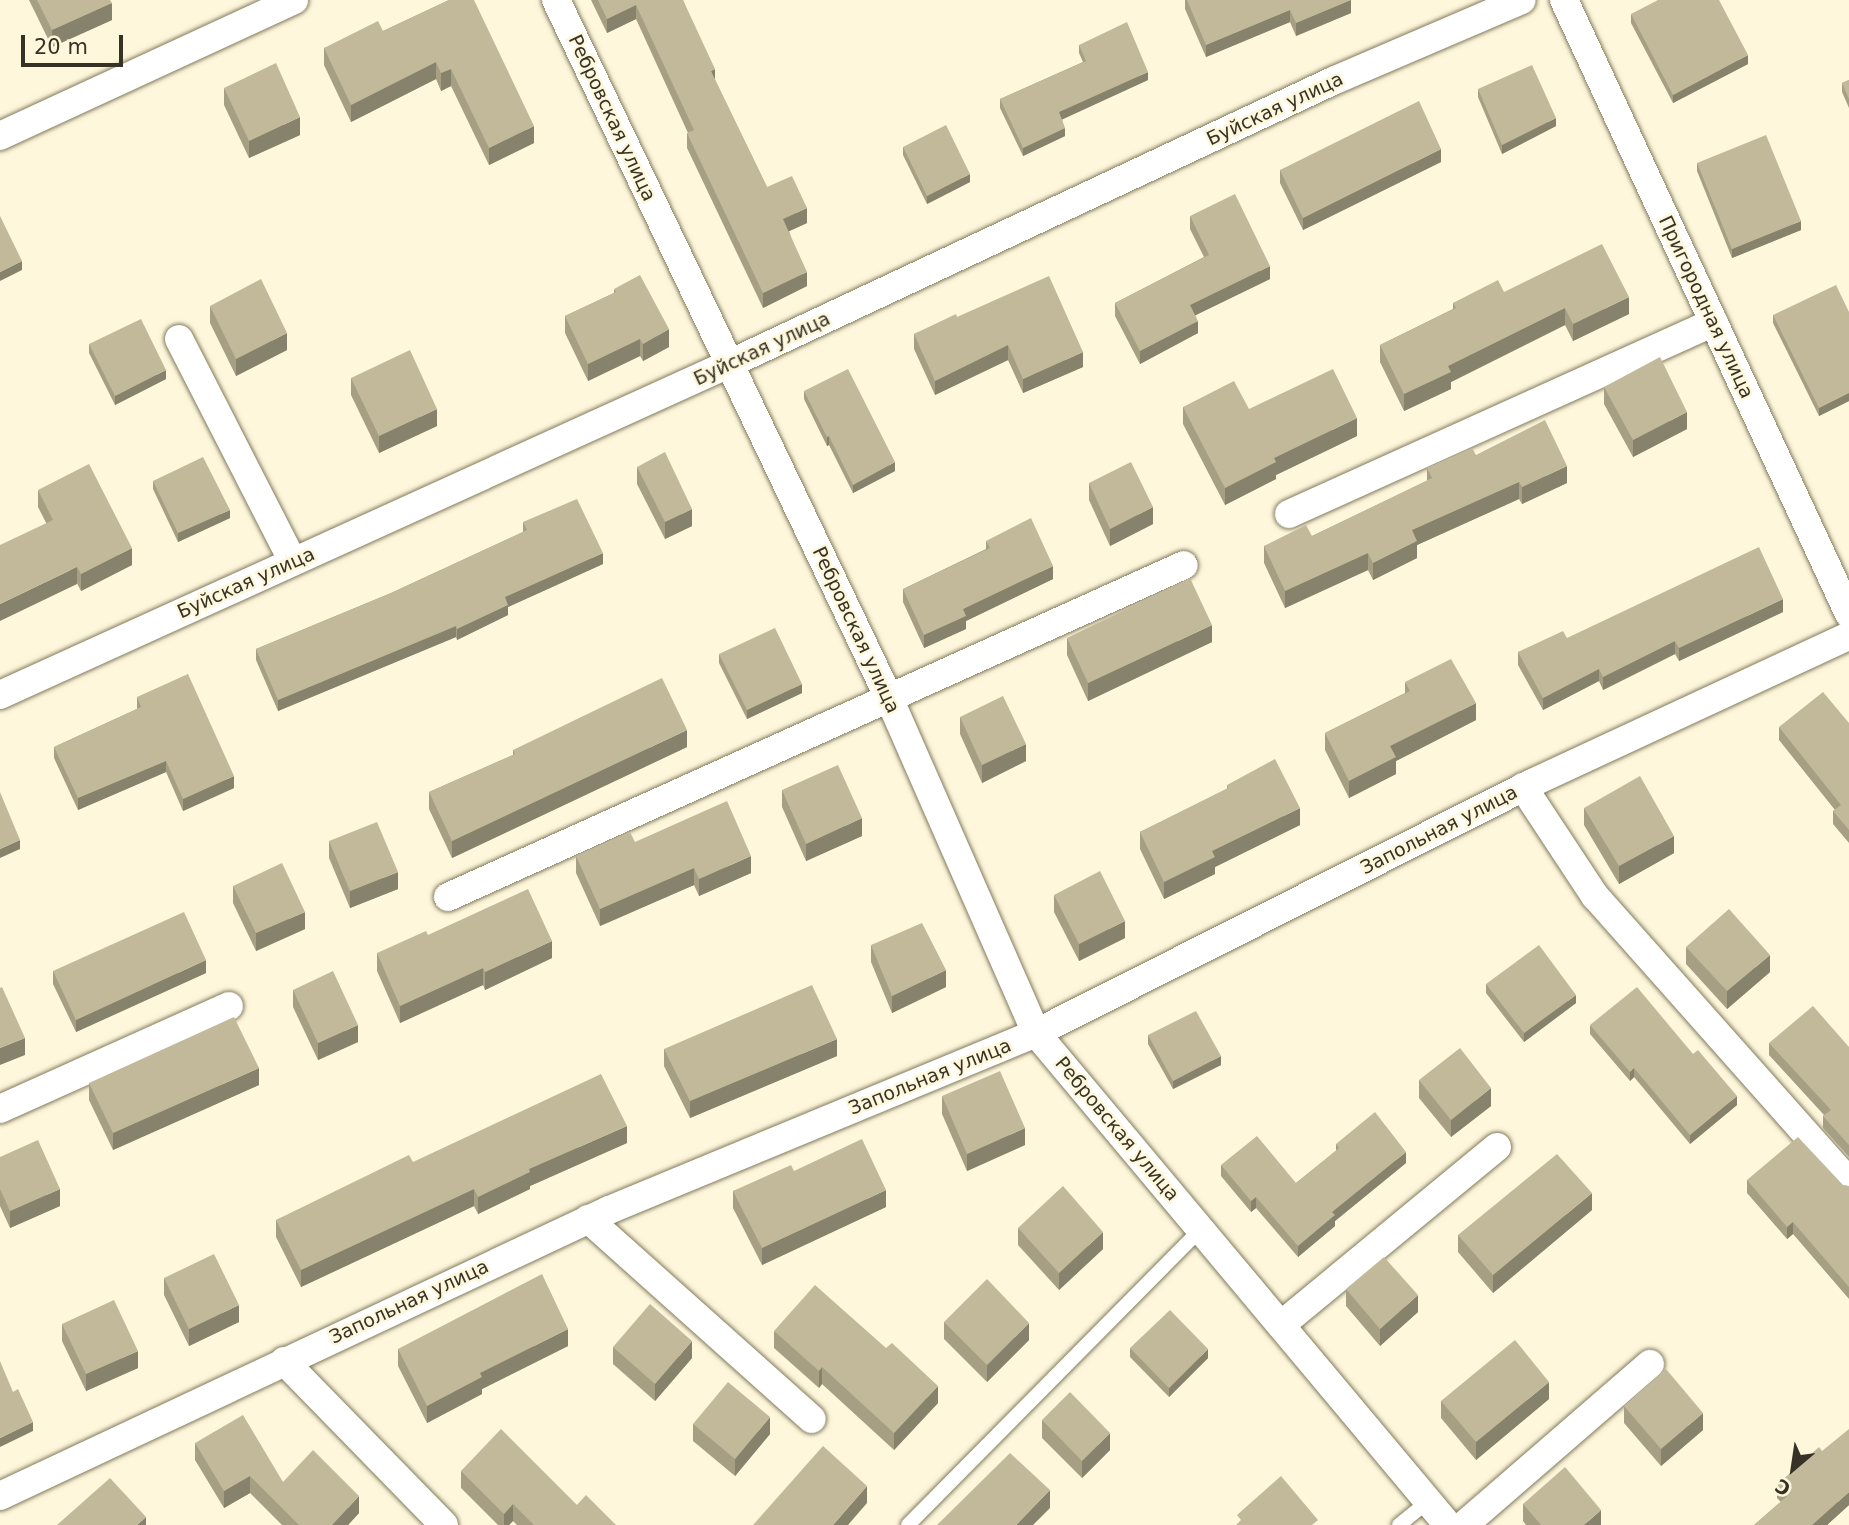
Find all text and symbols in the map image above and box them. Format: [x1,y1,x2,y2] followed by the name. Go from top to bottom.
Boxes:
[24,21,126,65] scale bar
[563,31,661,205] street label: Ребровская улица
[34,35,88,59] text: 20 m
[1203,67,1347,151] street label: Буйская улица
[1654,212,1758,402] street label: Пригородная улица
[690,307,834,391] street label: Буйская улица
[174,542,318,624] street label: Буйская улица
[807,543,905,717] street label: Ребровская улица
[1357,781,1521,879] street label: Запольная улица
[846,1034,1014,1120] street label: Запольная улица
[1050,1052,1184,1206] street label: Ребровская улица
[326,1255,492,1349] street label: Запольная улица
[1758,1434,1828,1504] north arrow
[1771,1474,1794,1500] text: С

